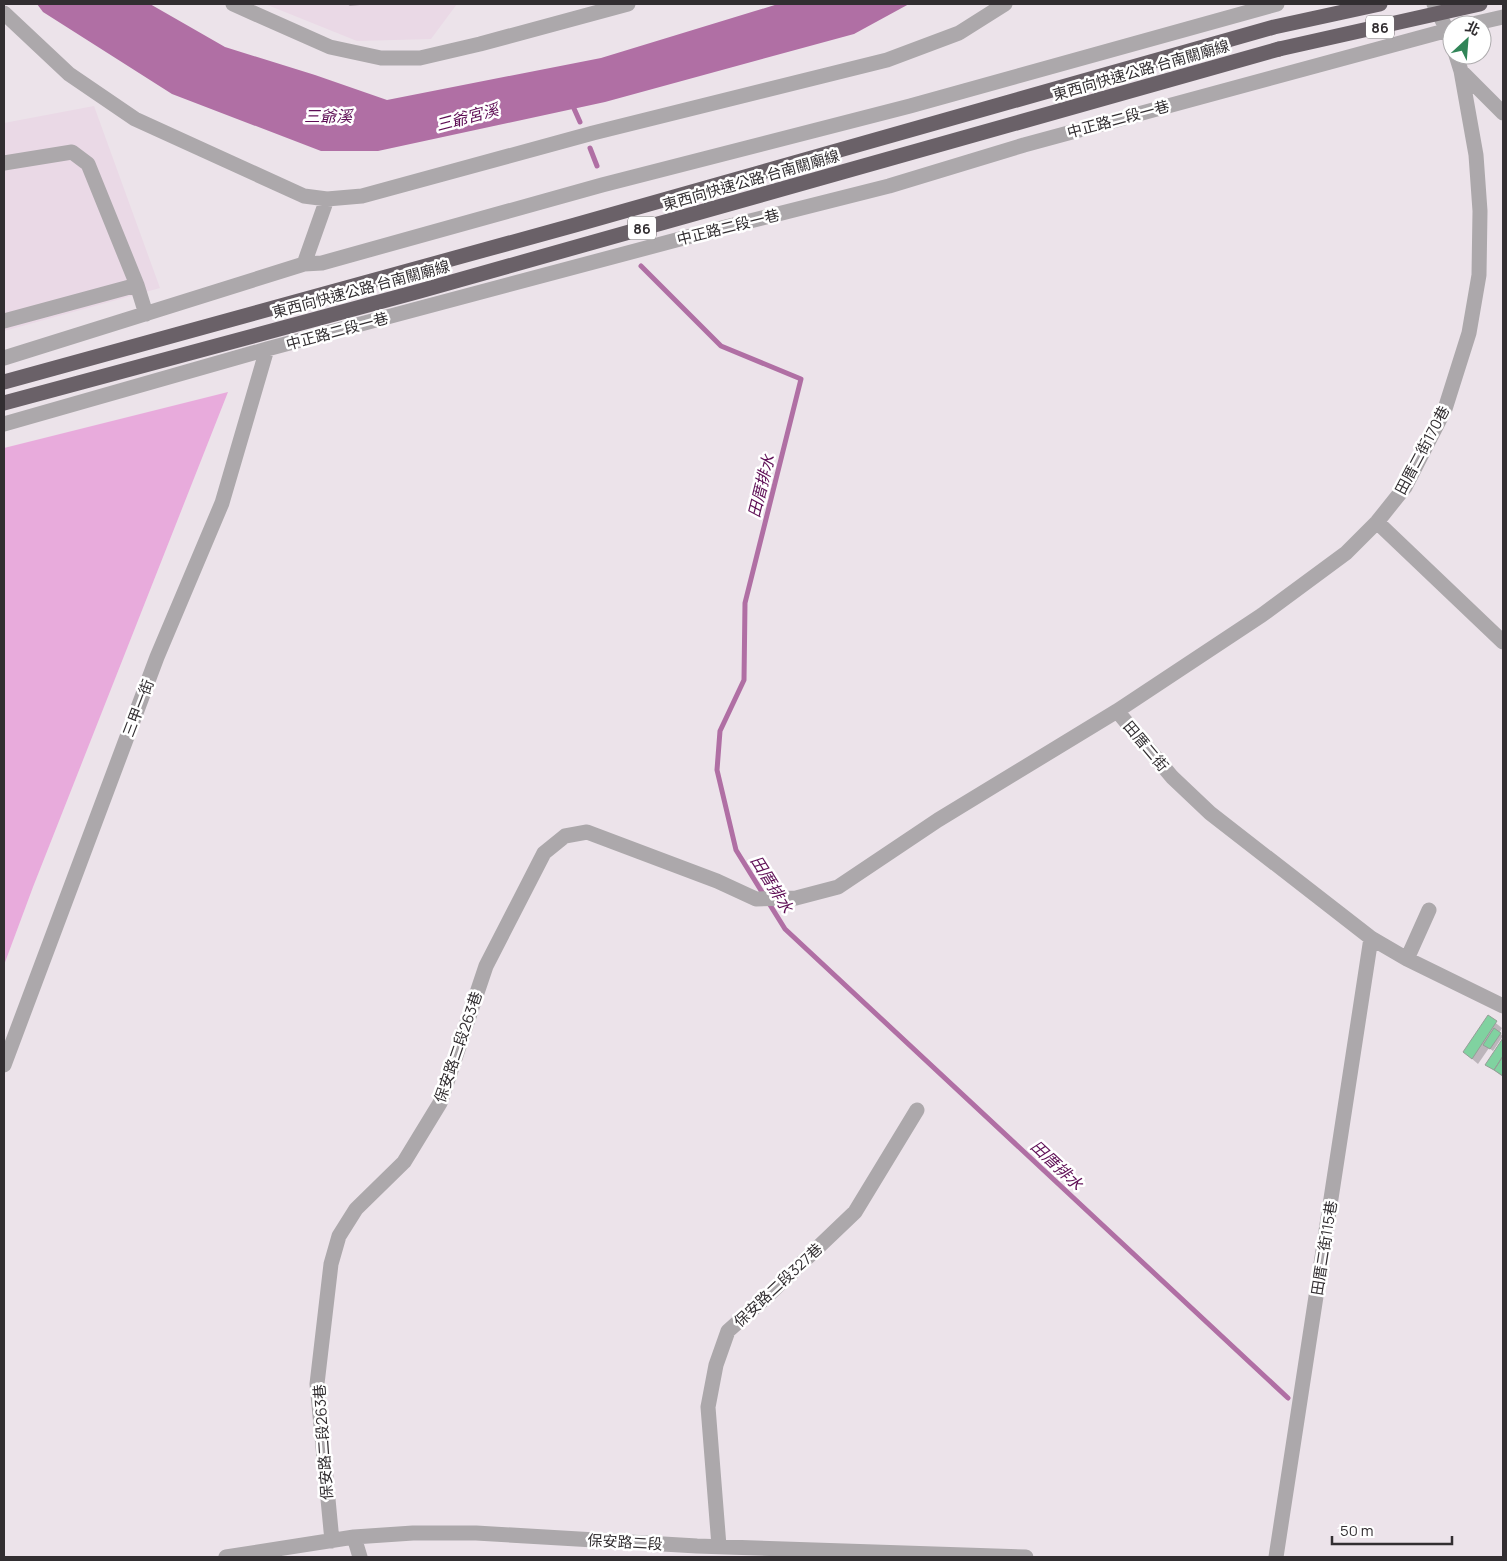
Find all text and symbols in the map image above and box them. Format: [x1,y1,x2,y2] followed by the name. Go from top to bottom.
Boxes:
[1442,15,1492,65] north arrow
[1366,16,1394,38] road number: 86
[1462,16,1483,39] text: 北
[1050,35,1232,105] street label: 東西向快速公路 台南關廟線
[1065,95,1171,143] street label: 中正路二段一巷
[433,98,503,136] water label: 三爺宮溪
[304,105,354,127] water label: 三爺溪
[660,145,842,215] street label: 東西向快速公路 台南關廟線
[675,204,781,250] street label: 中正路二段一巷
[628,217,656,240] road number: 86
[270,255,452,323] street label: 東西向快速公路 台南關廟線
[284,307,390,355] street label: 中正路二段一巷
[1390,402,1454,498] street label: 田厝二街170巷
[743,451,780,520] water label: 田厝排水
[117,676,159,740] street label: 三甲一街
[1119,716,1173,776] street label: 田厝二街
[746,851,799,918] water label: 田厝排水
[429,989,487,1105] street label: 保安路二段263巷
[1026,1135,1089,1196] water label: 田厝排水
[1306,1199,1342,1297] street label: 田厝二街115巷
[729,1238,827,1332] street label: 保安路二段327巷
[308,1383,338,1501] street label: 保安路二段263巷
[1332,1514,1452,1546] scale bar
[1340,1520,1374,1541] text: 50 m
[587,1530,663,1554] street label: 保安路二段

